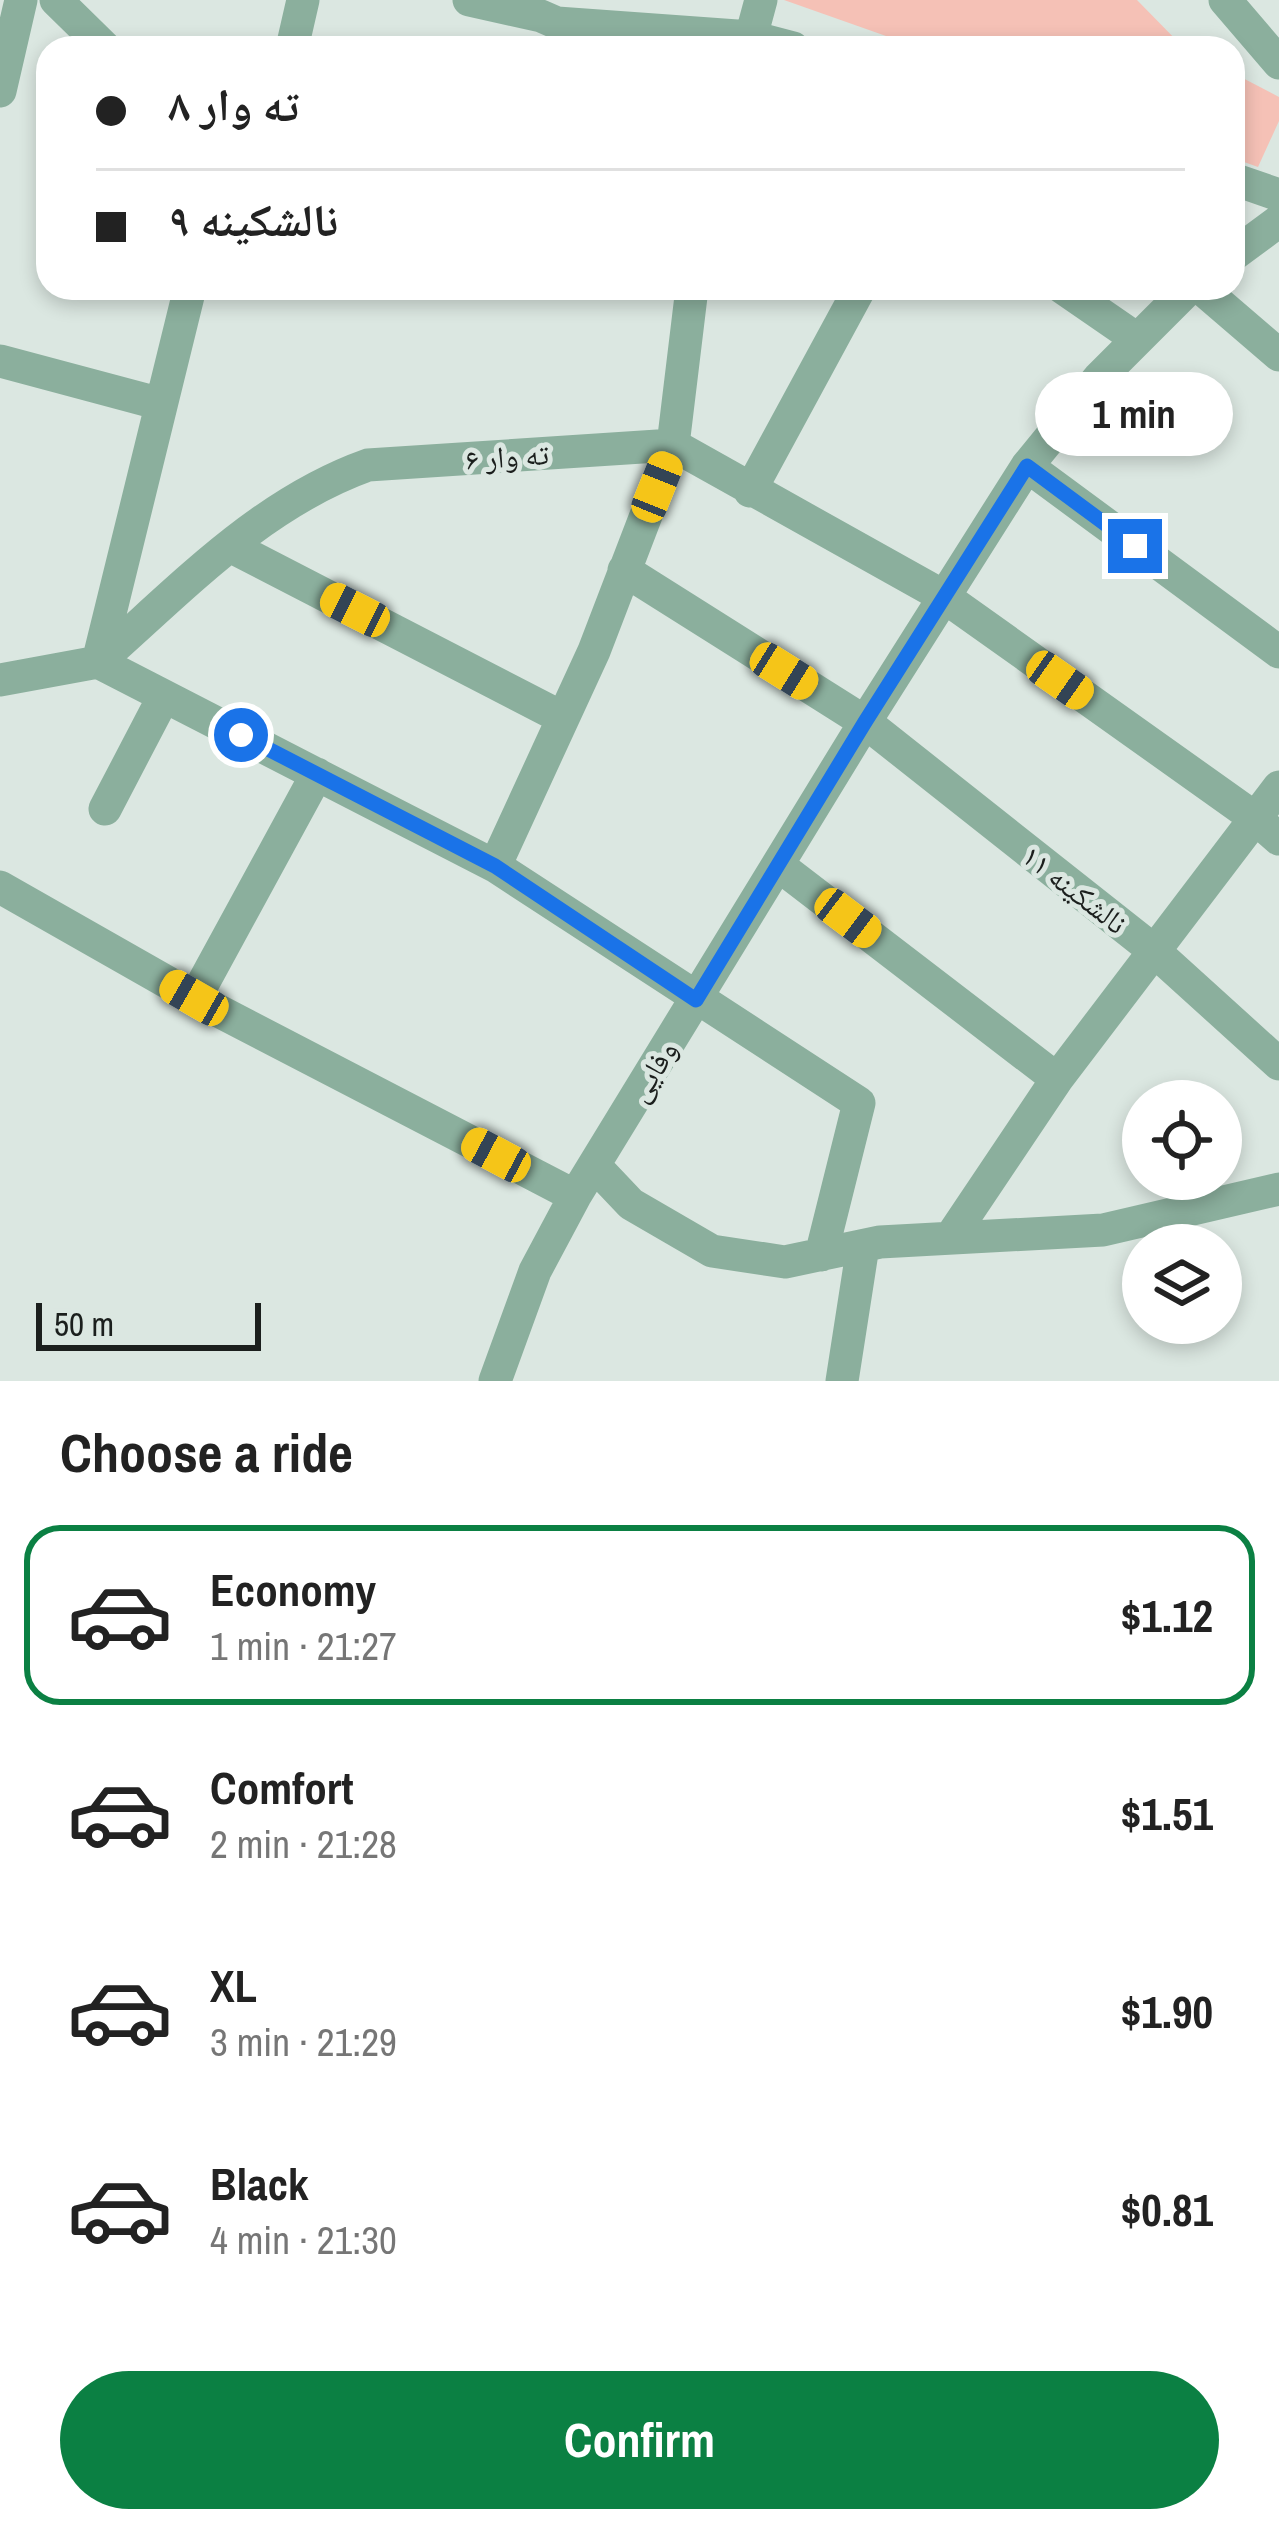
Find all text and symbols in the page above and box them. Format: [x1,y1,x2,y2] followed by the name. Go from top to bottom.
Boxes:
[168,74,299,135] text: ته وار ۸
[168,189,338,250] text: نالشکینه ۹
[1036,372,1234,456] callout: 1 min
[1092,388,1176,440] text: 1 min
[464,433,550,479] street label: ته وار ۶
[627,447,687,527] car
[1108,519,1162,573] route end
[315,578,395,642] car
[744,637,824,705] car
[1020,645,1100,715] car
[214,708,268,762] route start
[1014,835,1136,943] street label: نالشکینه ۱۱
[808,882,888,954] car
[154,964,234,1032] car
[618,1033,686,1109] street label: وفایی
[1122,1080,1242,1344] map controls
[1122,1080,1242,1200] button: locate
[456,1122,536,1188] car
[1122,1224,1242,1344] button: layers
[36,1297,261,1350] scale bar
[54,1302,114,1346] text: 50 m
[60,1416,353,1489] text: Choose a ride
[210,1559,376,1620] text: Economy
[66,1561,174,1669] icon: car
[1121,1585,1213,1646] text: $1.12
[210,1620,397,1672] text: 1 min · 21:27
[210,1757,353,1818] text: Comfort
[66,1759,174,1867] icon: car
[1121,1783,1213,1844] text: $1.51
[210,1818,397,1870] text: 2 min · 21:28
[210,1955,257,2016] text: XL
[66,1957,174,2065] icon: car
[1121,1981,1213,2042] text: $1.90
[210,2016,397,2068] text: 3 min · 21:29
[210,2153,308,2214] text: Black
[66,2155,174,2263] icon: car
[1121,2179,1213,2240] text: $0.81
[210,2214,397,2266] text: 4 min · 21:30
[60,2371,1219,2509] button: Confirm

